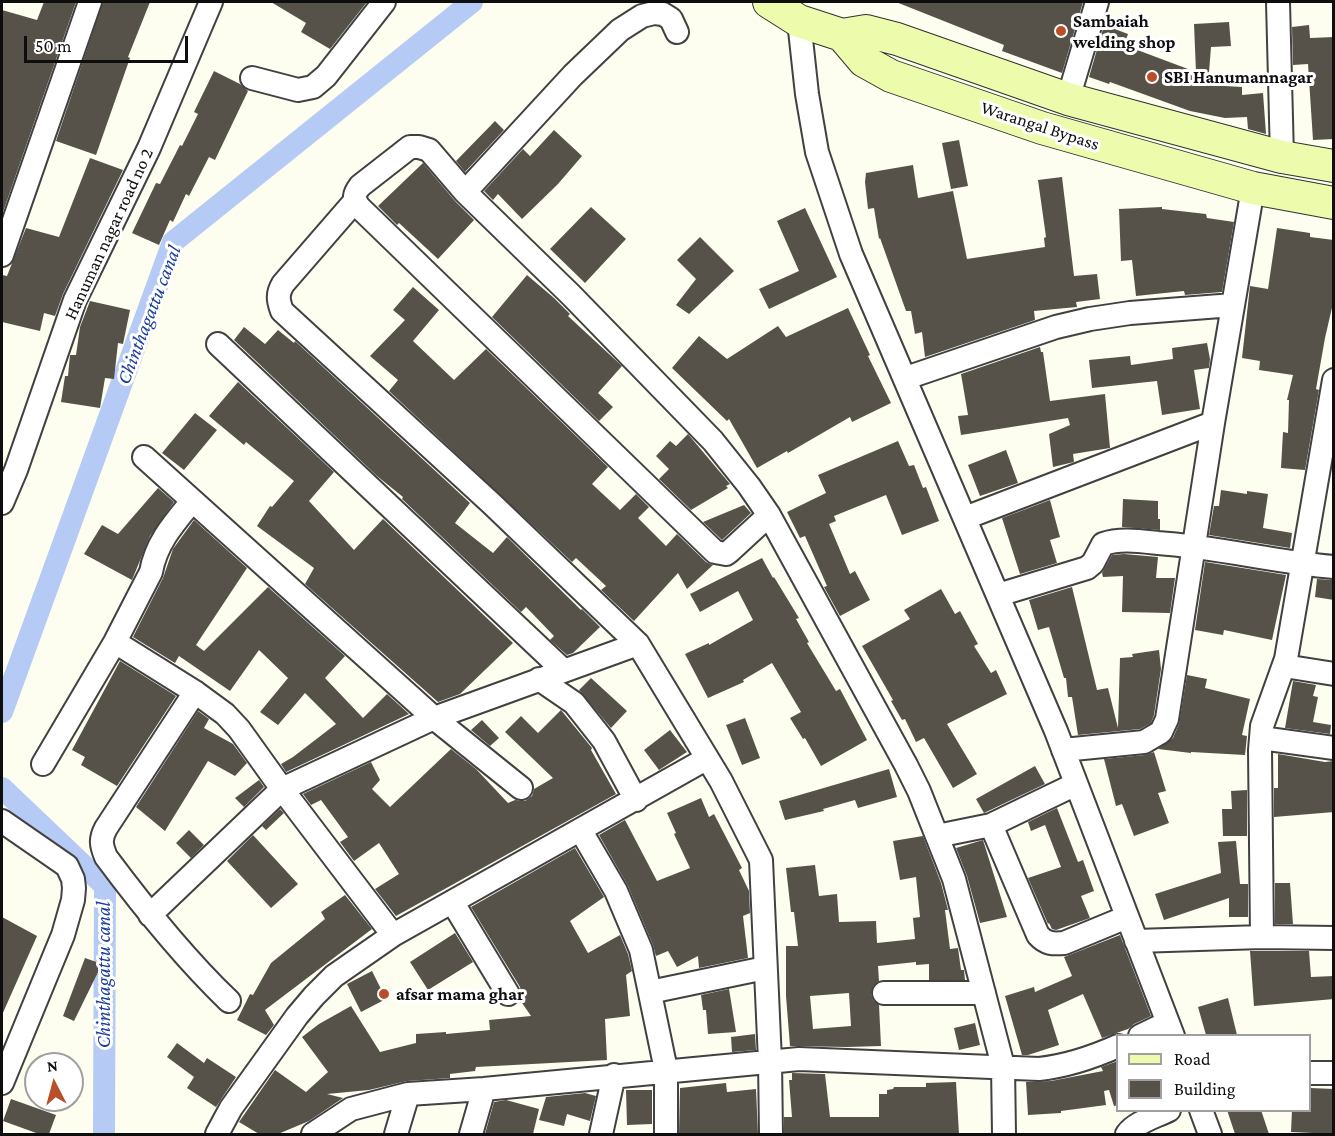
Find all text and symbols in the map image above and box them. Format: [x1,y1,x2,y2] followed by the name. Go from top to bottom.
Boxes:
[1073,10,1176,52] place label: Sambaiah welding shop
[27,24,190,62] scale bar
[1054,24,1068,38] marker: Sambaiah welding shop
[35,36,72,56] text: 50 m
[1164,66,1313,88] place label: SBI Hanumannagar
[1145,70,1159,84] marker: SBI Hanumannagar
[978,97,1102,155] street label: Warangal Bypass
[60,145,158,323] street label: Hanuman nagar road no 2
[112,242,186,388] water label: Chinthagattu canal
[92,902,116,1048] water label: Chinthagattu canal
[396,983,524,1005] place label: afsar mama ghar
[377,987,391,1001] marker: afsar mama ghar
[1116,1034,1311,1112] legend
[1174,1049,1211,1069] text: Road
[24,1052,84,1112] north arrow
[46,1057,59,1075] text: N
[1174,1079,1235,1099] text: Building

